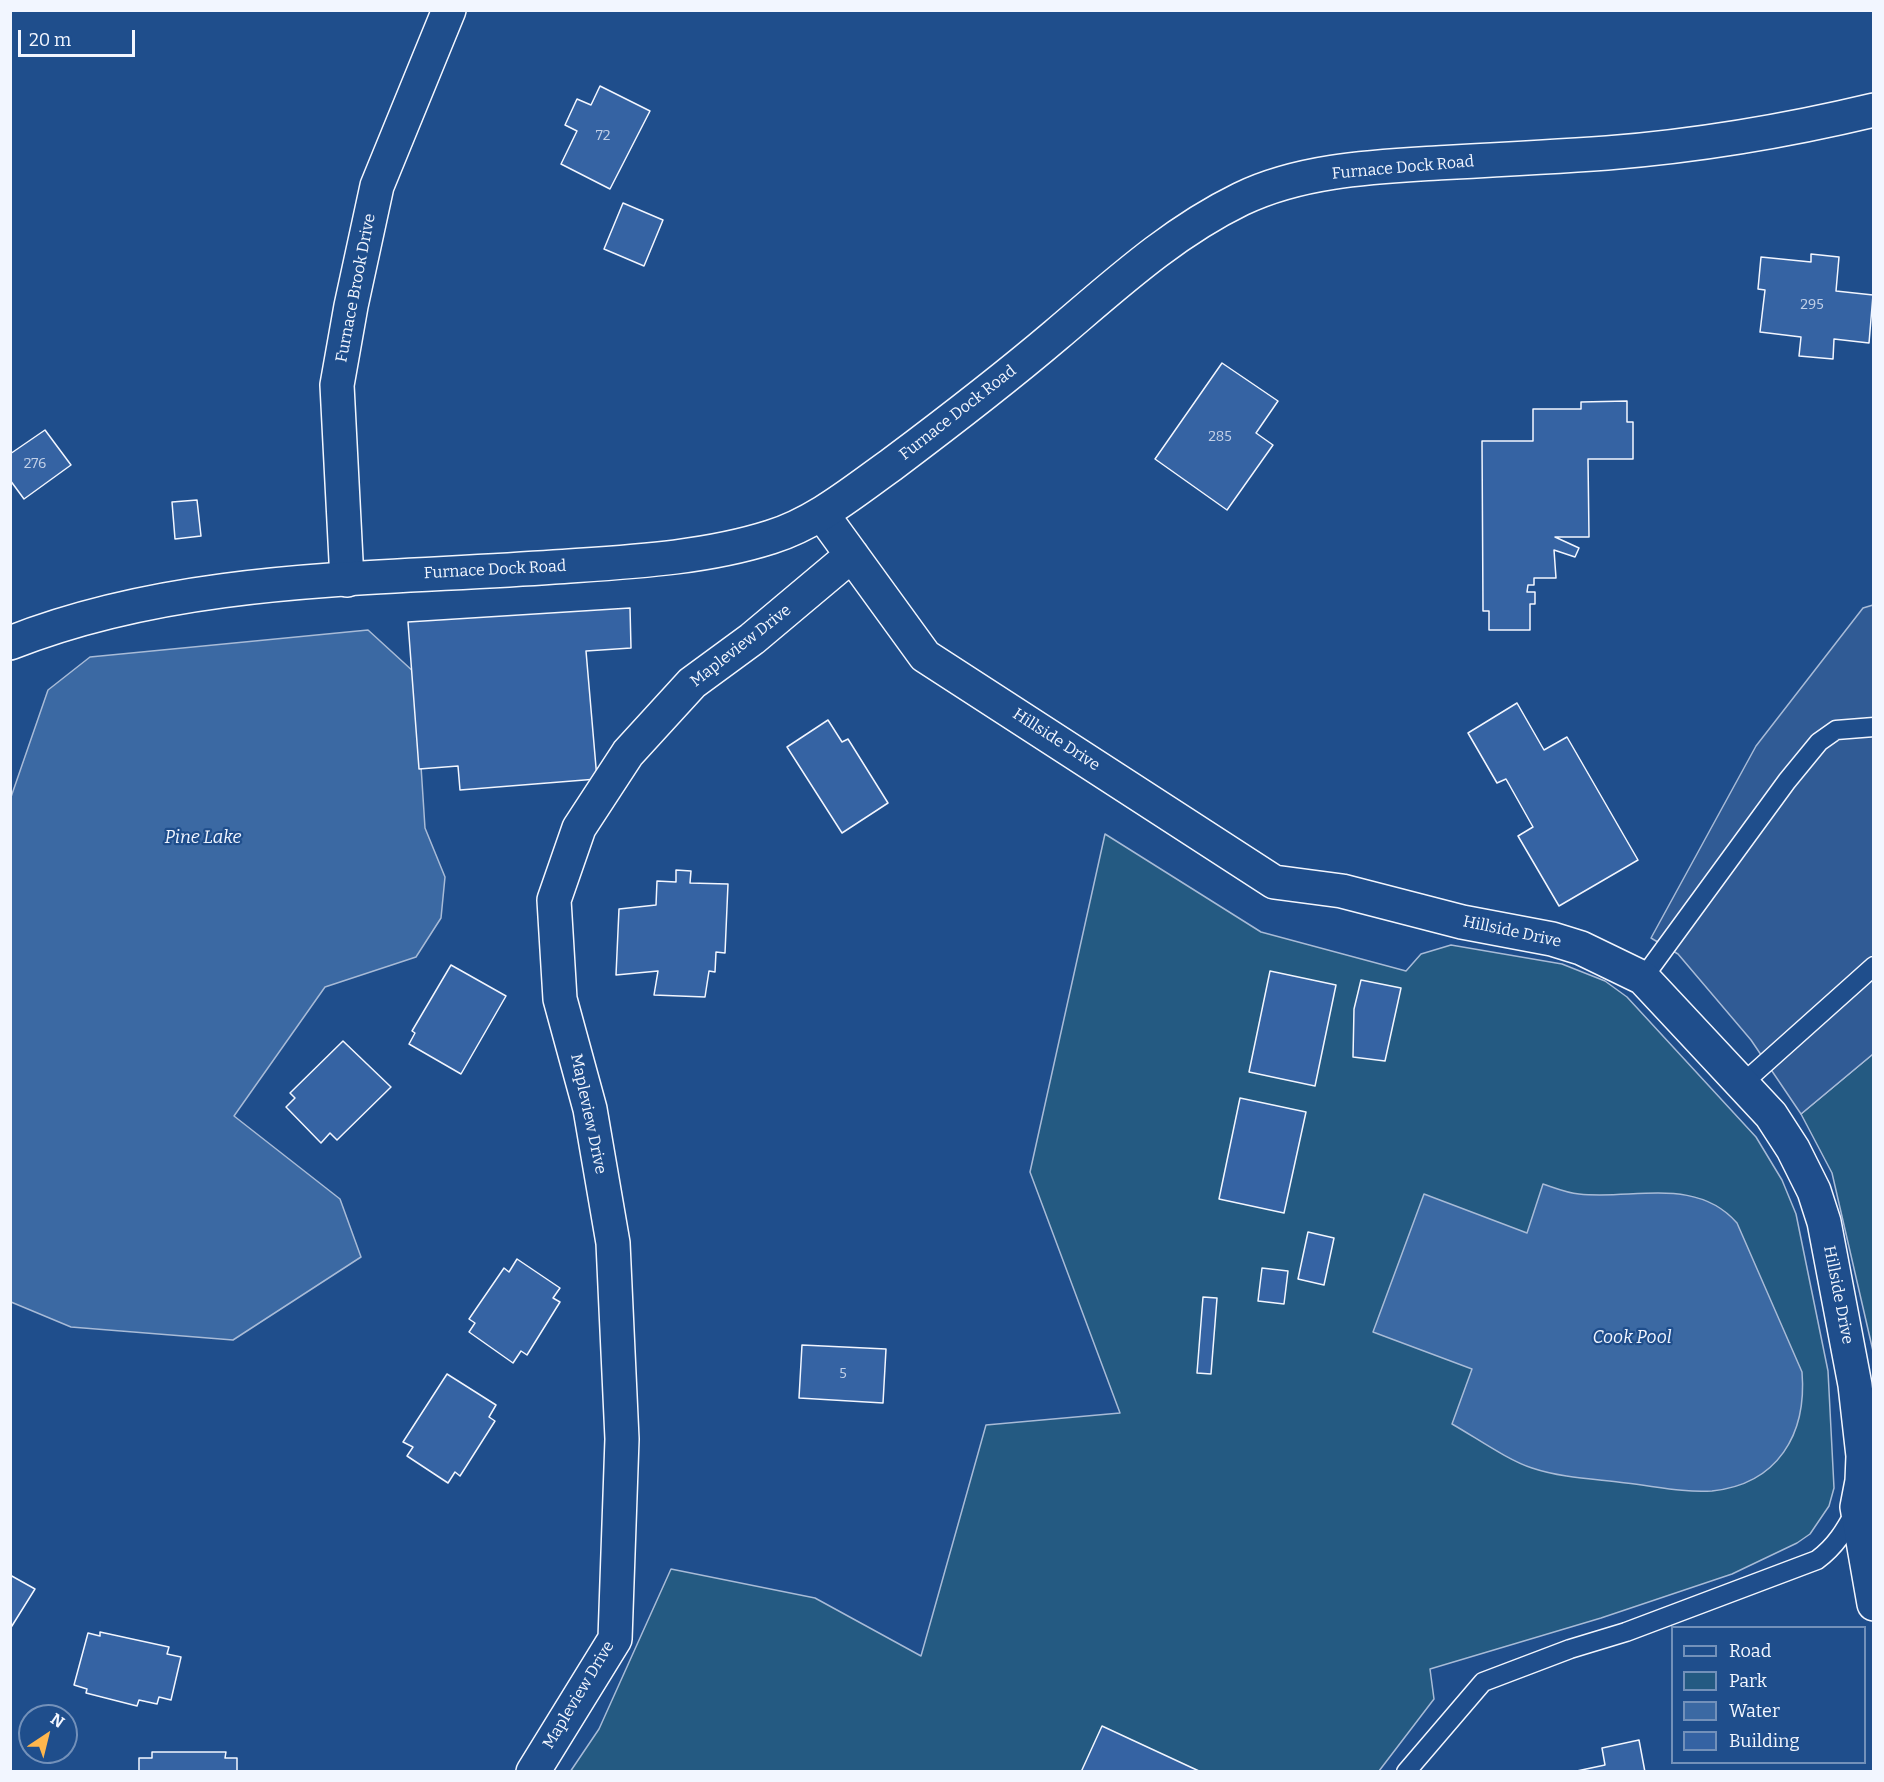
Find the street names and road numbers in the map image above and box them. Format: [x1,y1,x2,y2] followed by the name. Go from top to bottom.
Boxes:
[1331,152,1475,184] street label: Furnace Dock Road
[332,212,380,364] street label: Furnace Brook Drive
[896,361,1020,465] street label: Furnace Dock Road
[423,557,567,583] street label: Furnace Dock Road
[687,601,795,691] street label: Mapleview Drive
[1009,705,1103,775] street label: Hillside Drive
[1461,912,1563,952] street label: Hillside Drive
[566,1052,610,1176] street label: Mapleview Drive
[1819,1244,1857,1346] street label: Hillside Drive
[539,1638,619,1752] street label: Mapleview Drive

